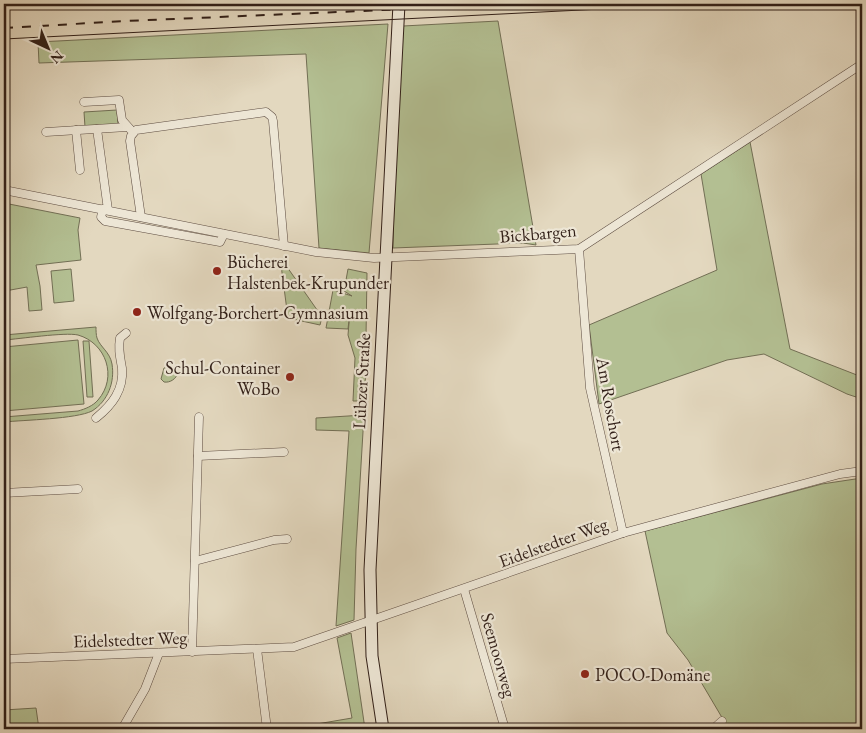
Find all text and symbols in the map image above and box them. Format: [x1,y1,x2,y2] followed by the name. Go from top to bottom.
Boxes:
[22,22,72,72] north arrow
[46,47,67,68] text: N
[499,218,578,248] street label: Bickbargen
[227,250,389,294] place label: Bücherei Halstenbek-Krupunder
[211,265,223,277] marker: Bücherei Halstenbek-Krupunder
[147,301,369,324] place label: Wolfgang-Borchert-Gymnasium
[131,306,143,318] marker: Wolfgang-Borchert-Gymnasium
[347,333,375,429] street label: Lübzer Straße
[591,354,631,453] street label: Am Roschort
[165,356,280,400] place label: Schul-Container WoBo
[284,371,296,383] marker: Schul-Container WoBo
[495,512,611,572] street label: Eidelstedter Weg
[476,610,522,700] street label: Seemoorweg
[73,626,188,652] street label: Eidelstedter Weg
[595,663,710,686] place label: POCO-Domäne
[579,668,591,680] marker: POCO-Domäne

